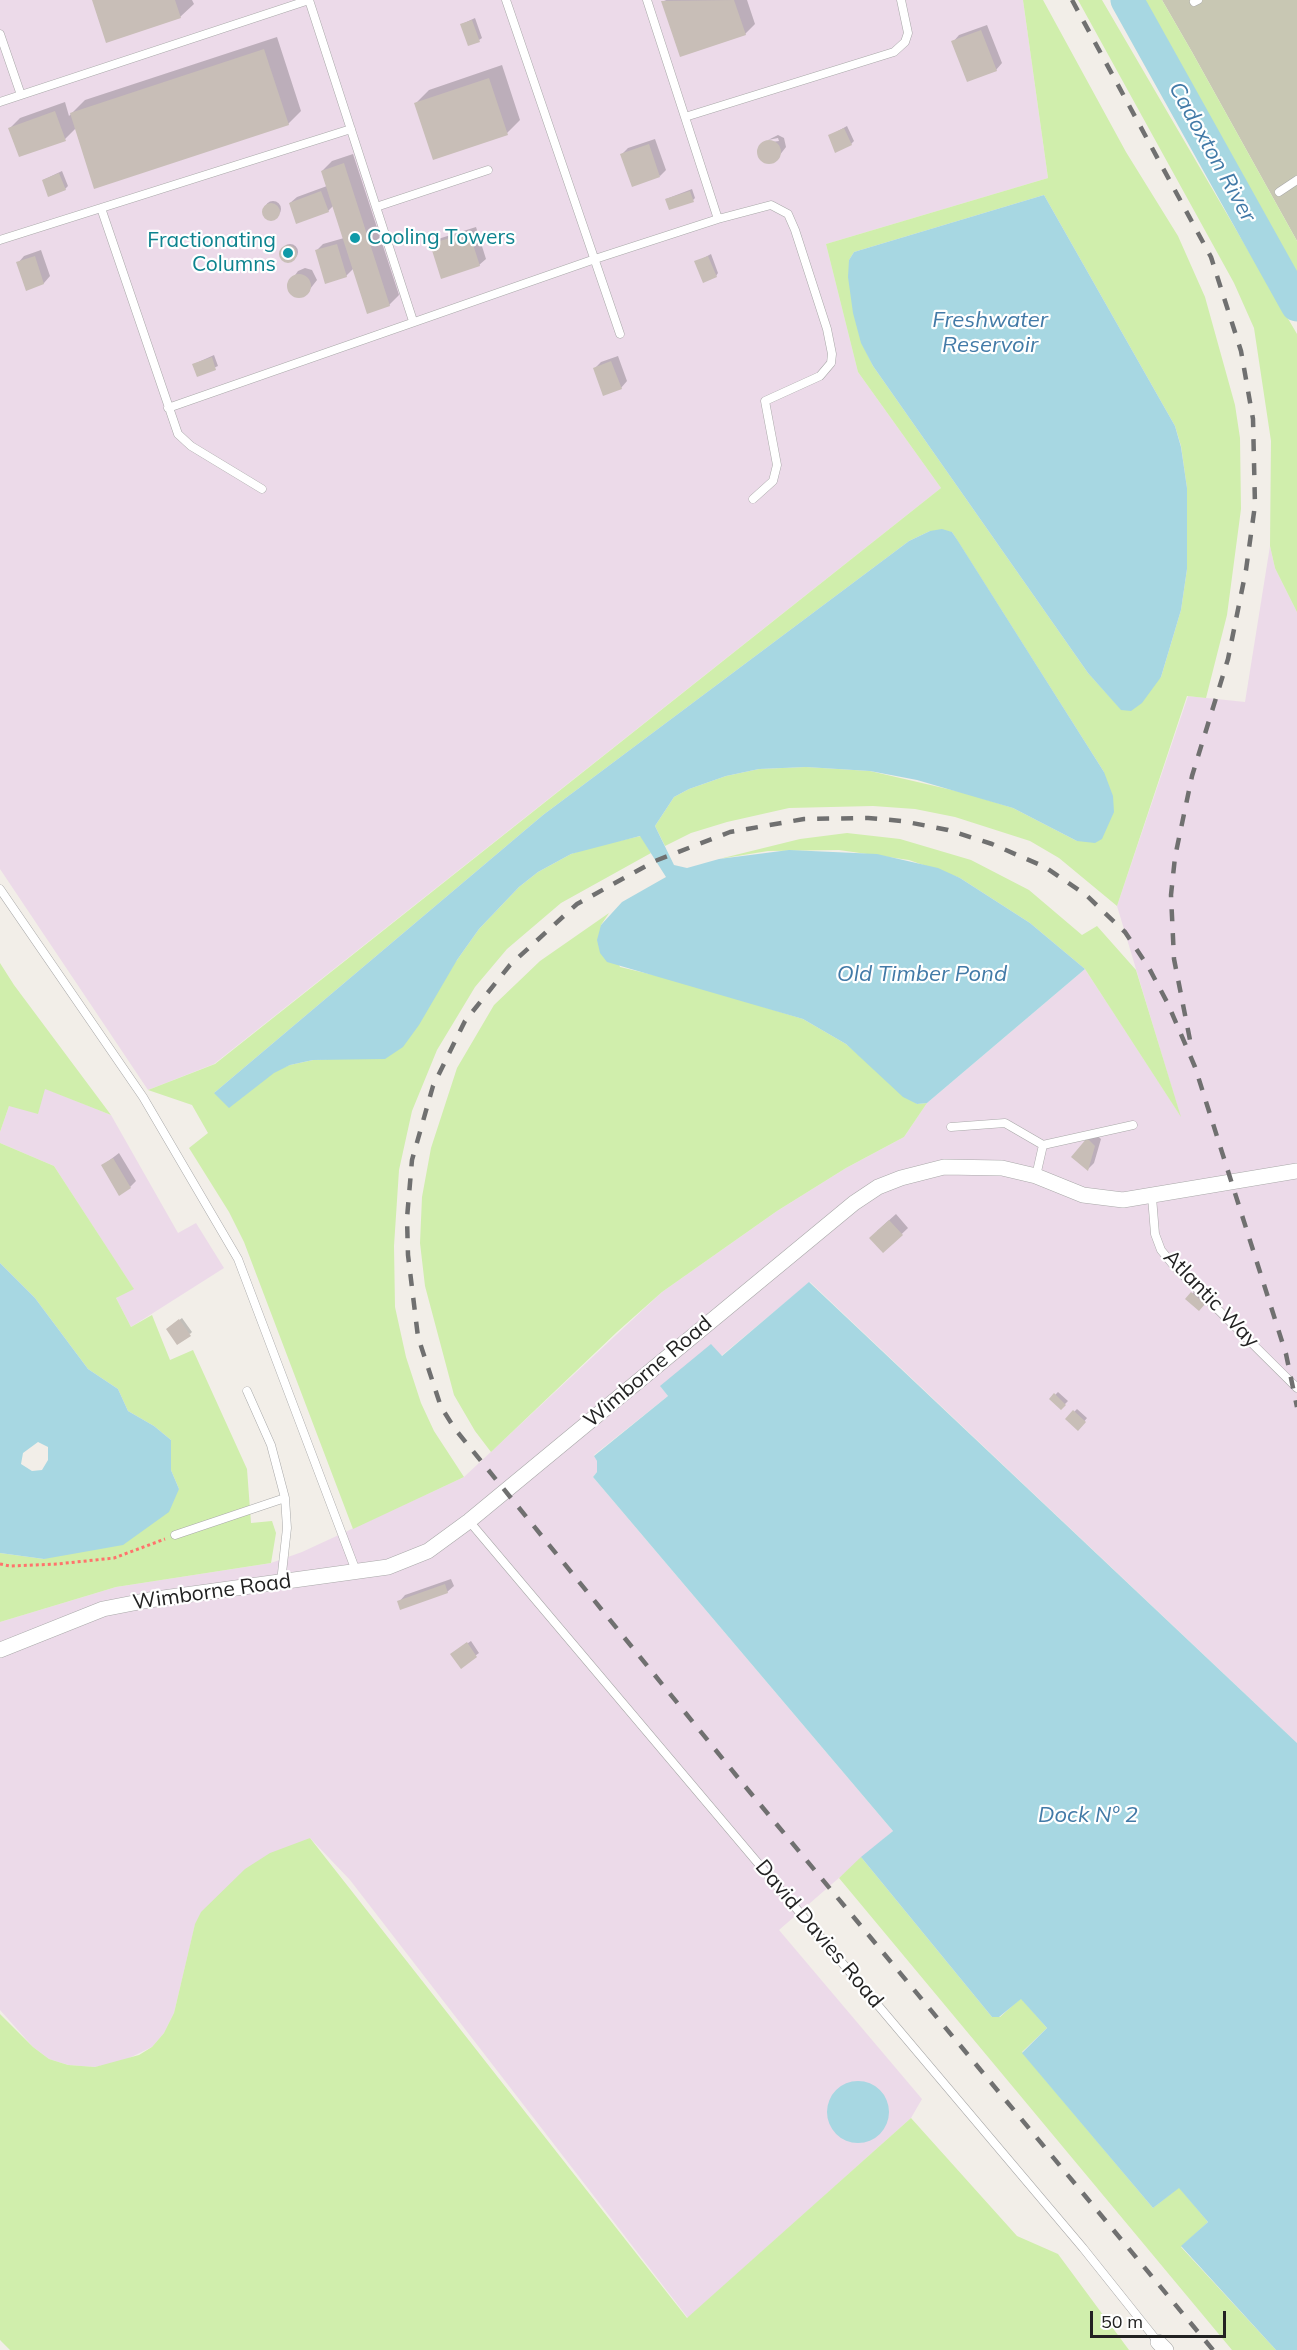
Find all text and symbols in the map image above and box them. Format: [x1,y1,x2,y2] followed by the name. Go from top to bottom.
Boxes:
[1163,77,1261,227] water label: Cadoxton River
[367,225,515,251] place label: Cooling Towers
[147,228,276,278] place label: Fractionating Columns
[348,231,362,245] marker: Cooling Towers
[281,246,295,260] marker: Fractionating Columns
[932,307,1048,358] water label: Freshwater Reservoir
[837,961,1007,987] water label: Old Timber Pond
[1158,1245,1264,1353] street label: Atlantic Way
[579,1311,717,1433] street label: Wimborne Road
[131,1568,293,1616] street label: Wimborne Road
[1038,1802,1138,1828] water label: Dock Nº 2
[750,1855,888,2013] street label: David Davies Road
[1093,2299,1230,2337] scale bar
[1101,2310,1143,2333] text: 50 m

